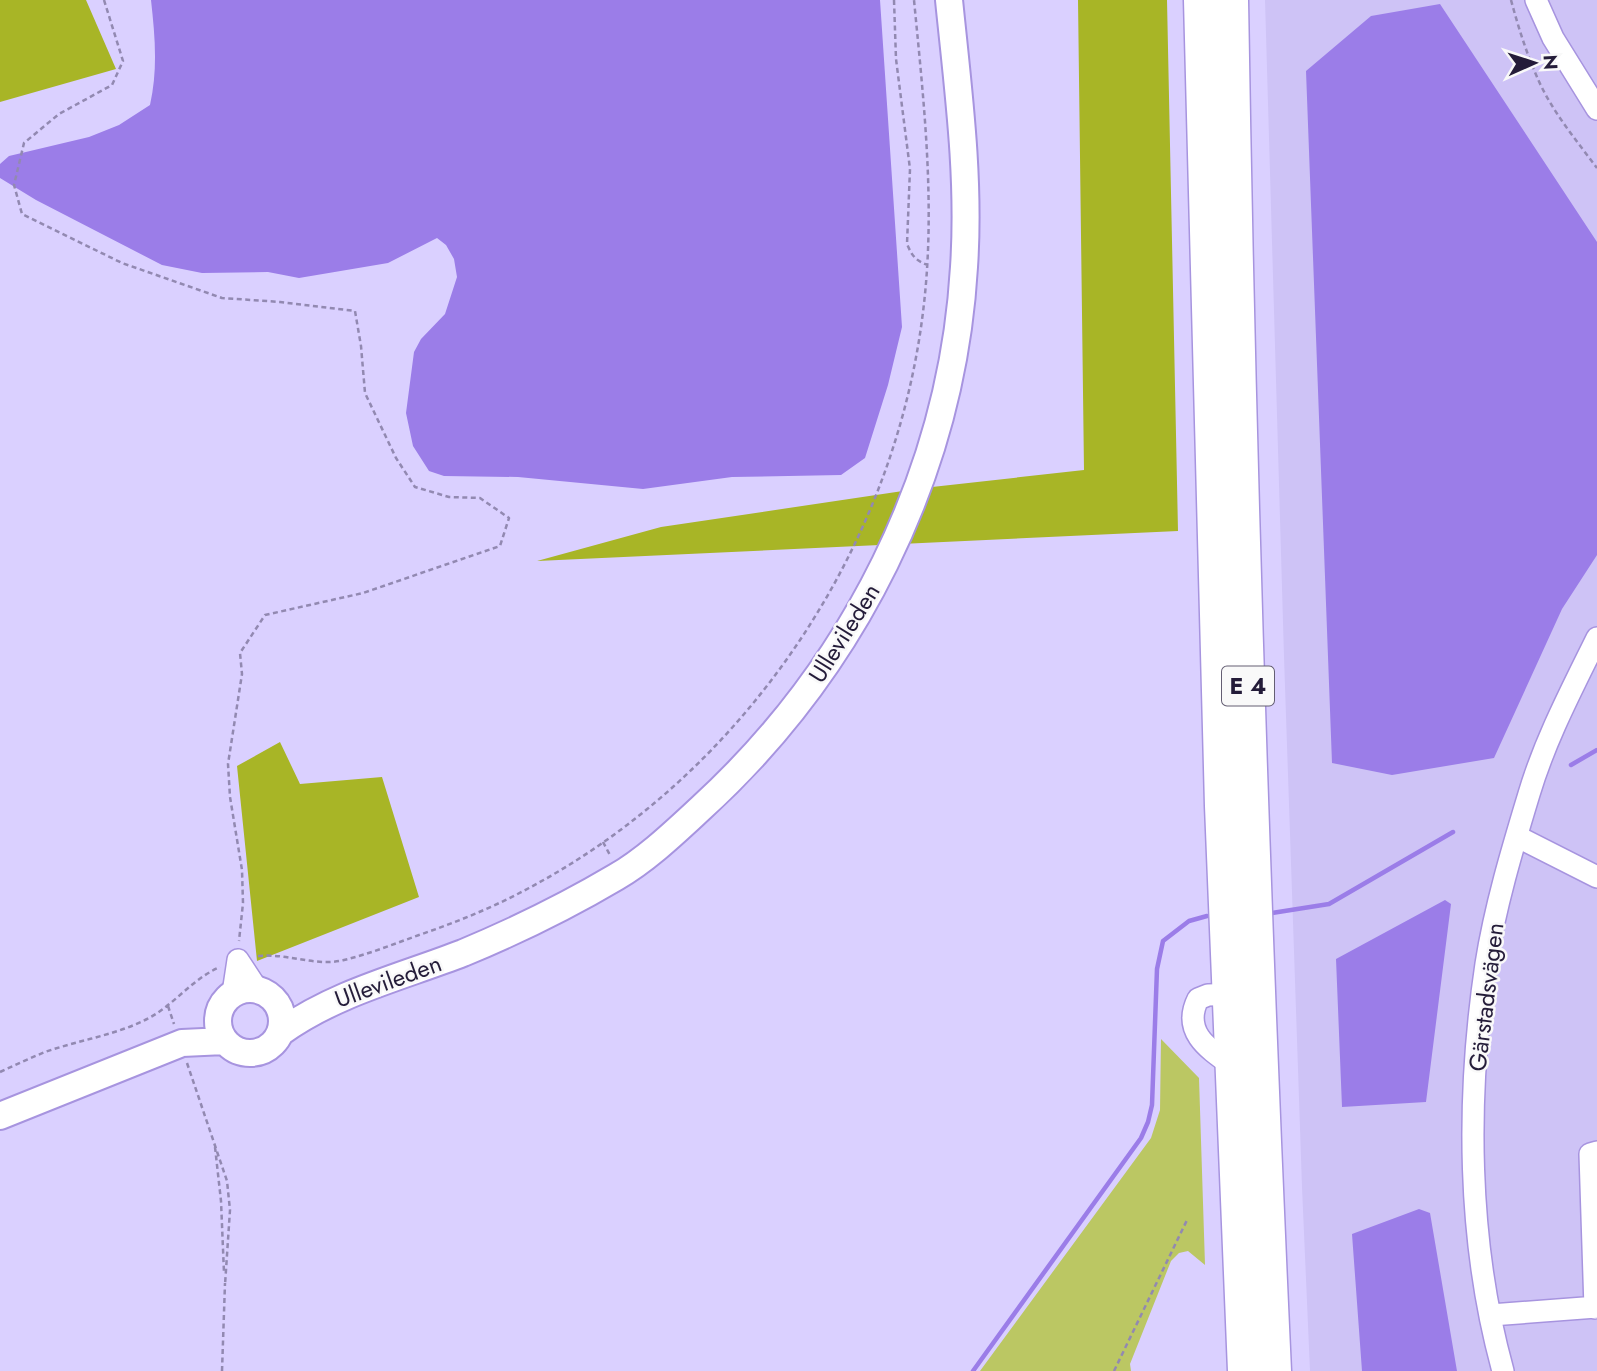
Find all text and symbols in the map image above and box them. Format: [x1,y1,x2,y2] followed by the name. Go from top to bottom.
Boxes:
[1499,28,1569,98] north arrow
[1537,54,1564,70] text: N
[800,576,888,690] street label: Ullevileden
[1222,666,1274,706] road number: E 4
[1460,921,1512,1073] street label: Gärstadsvägen
[330,946,446,1016] street label: Ullevileden

